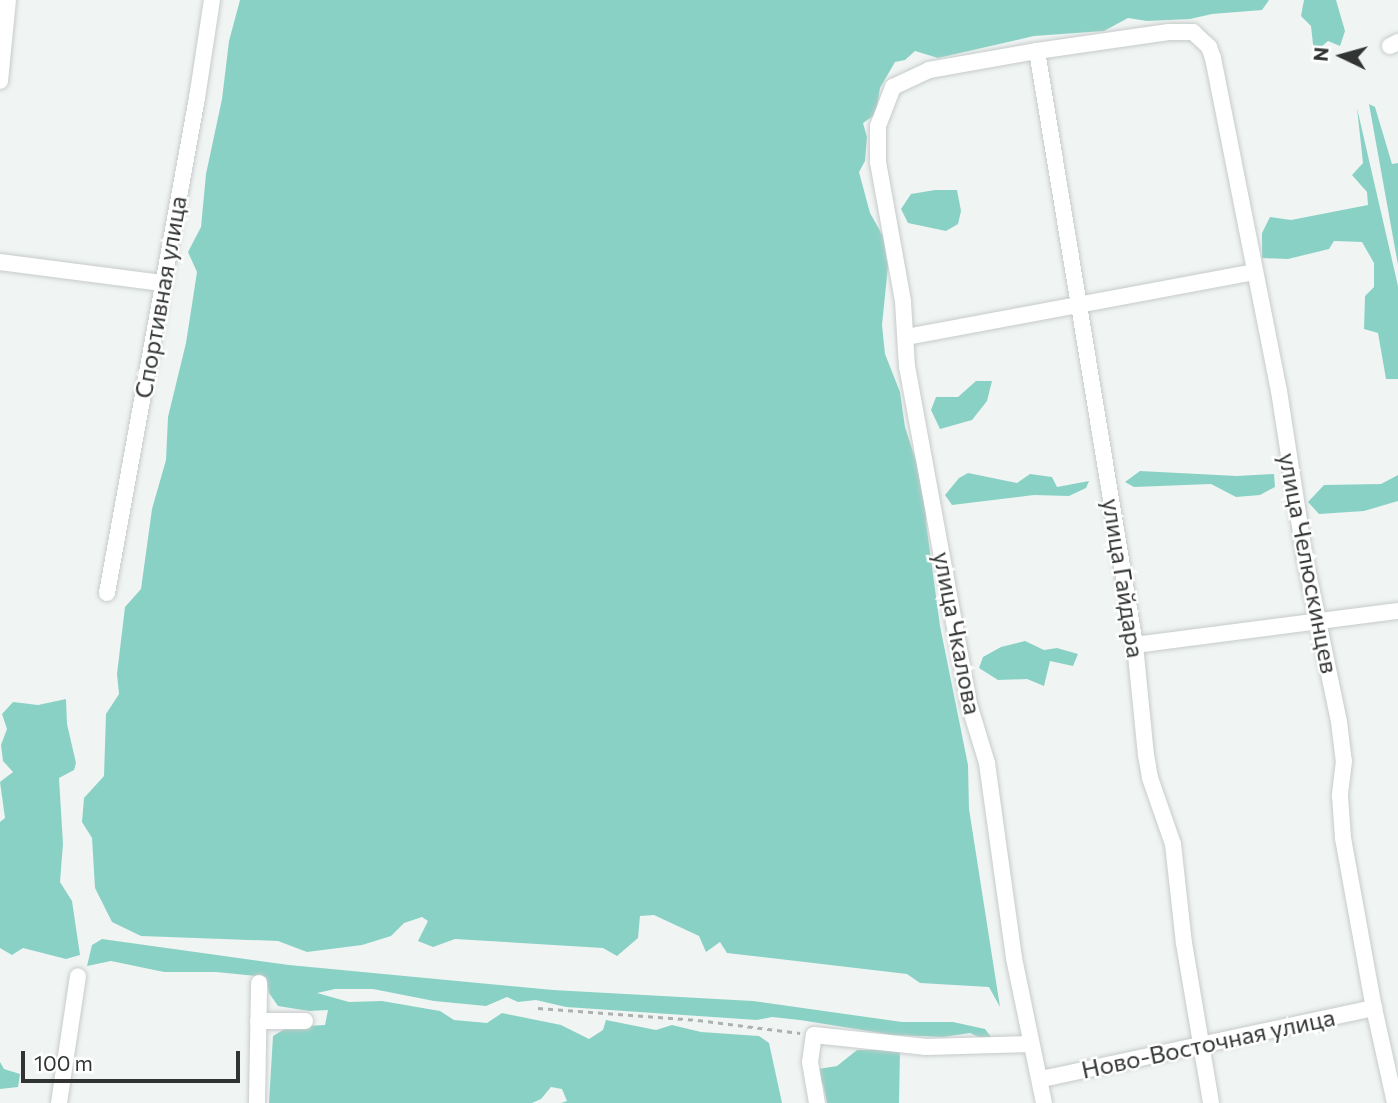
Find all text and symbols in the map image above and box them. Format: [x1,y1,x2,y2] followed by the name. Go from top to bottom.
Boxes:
[1307,21,1377,91] north arrow
[1309,46,1333,62] text: N
[128,194,192,400] street label: Спортивная улица
[1273,450,1345,676] street label: улица Челюскинцев
[1097,496,1151,660] street label: улица Гайдара
[928,549,988,717] street label: улица Чкалова
[1079,1002,1337,1084] street label: Ново-Восточная улица
[24,1036,243,1080] scale bar
[34,1050,93,1075] text: 100 m

